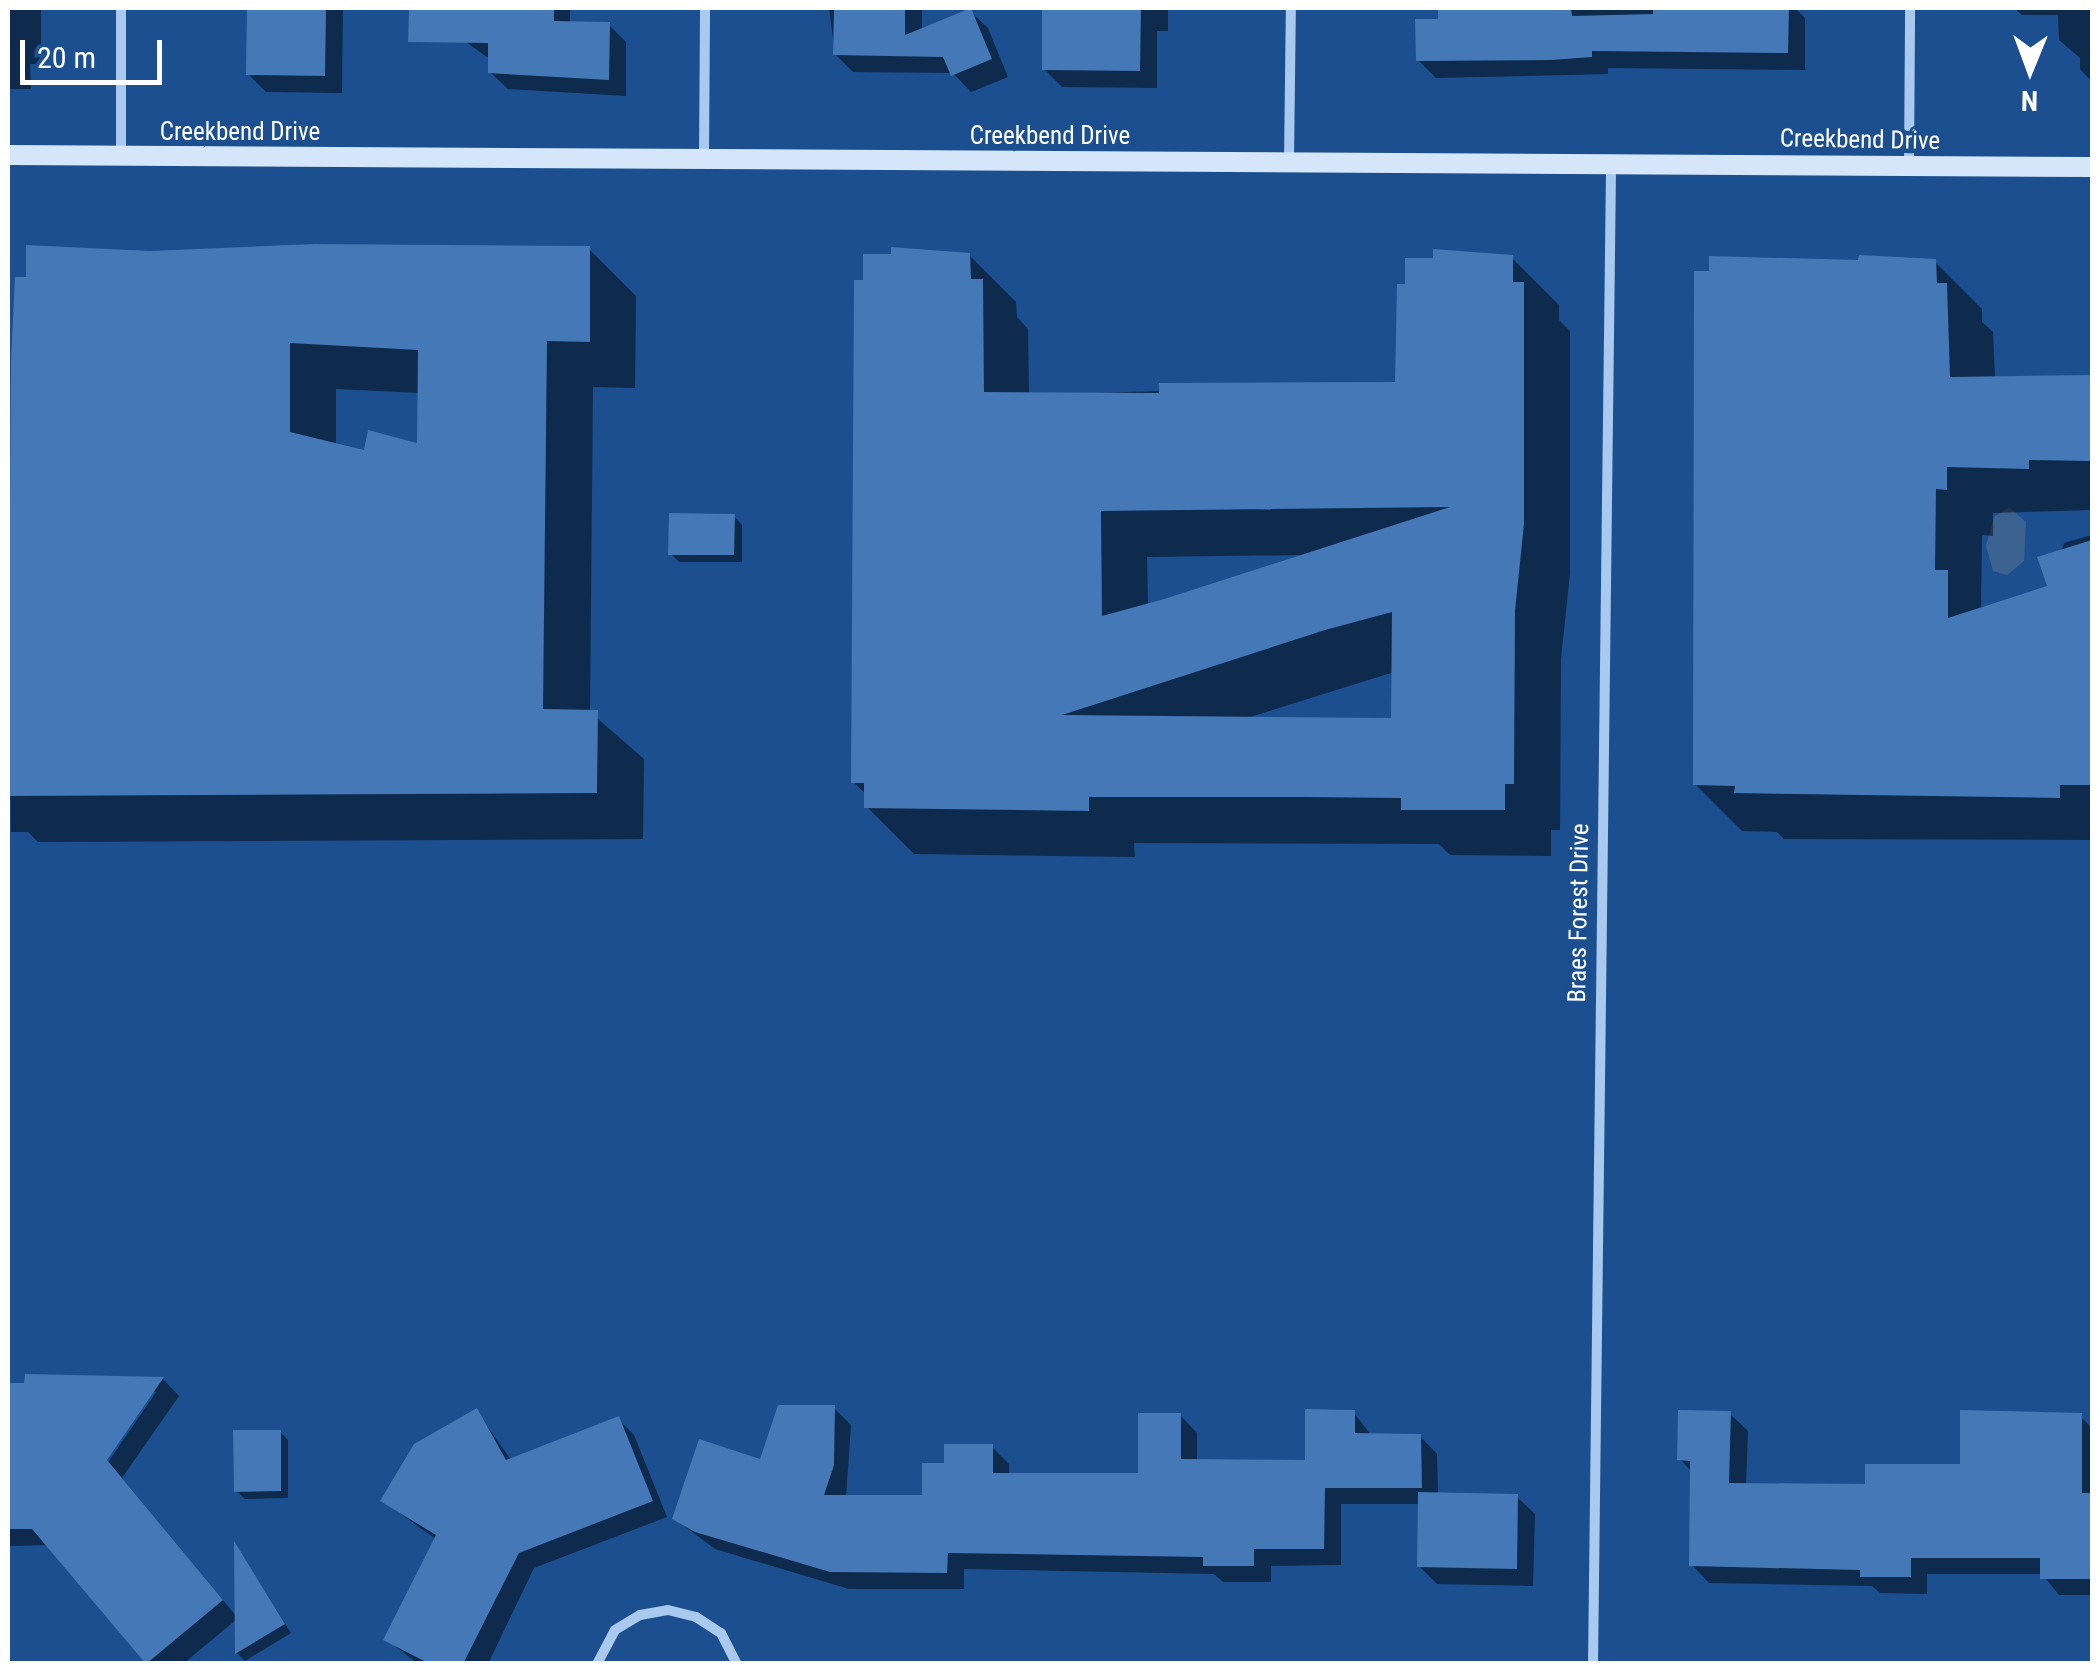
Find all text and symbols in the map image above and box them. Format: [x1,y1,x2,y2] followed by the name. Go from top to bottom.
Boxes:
[25,20,168,82] scale bar
[1980,20,2080,120] north arrow
[37,40,96,75] text: 20 m
[2021,84,2038,117] text: N
[160,117,320,147] street label: Creekbend Drive
[970,121,1130,151] street label: Creekbend Drive
[1780,124,1940,156] street label: Creekbend Drive
[1562,823,1596,1003] street label: Braes Forest Drive

